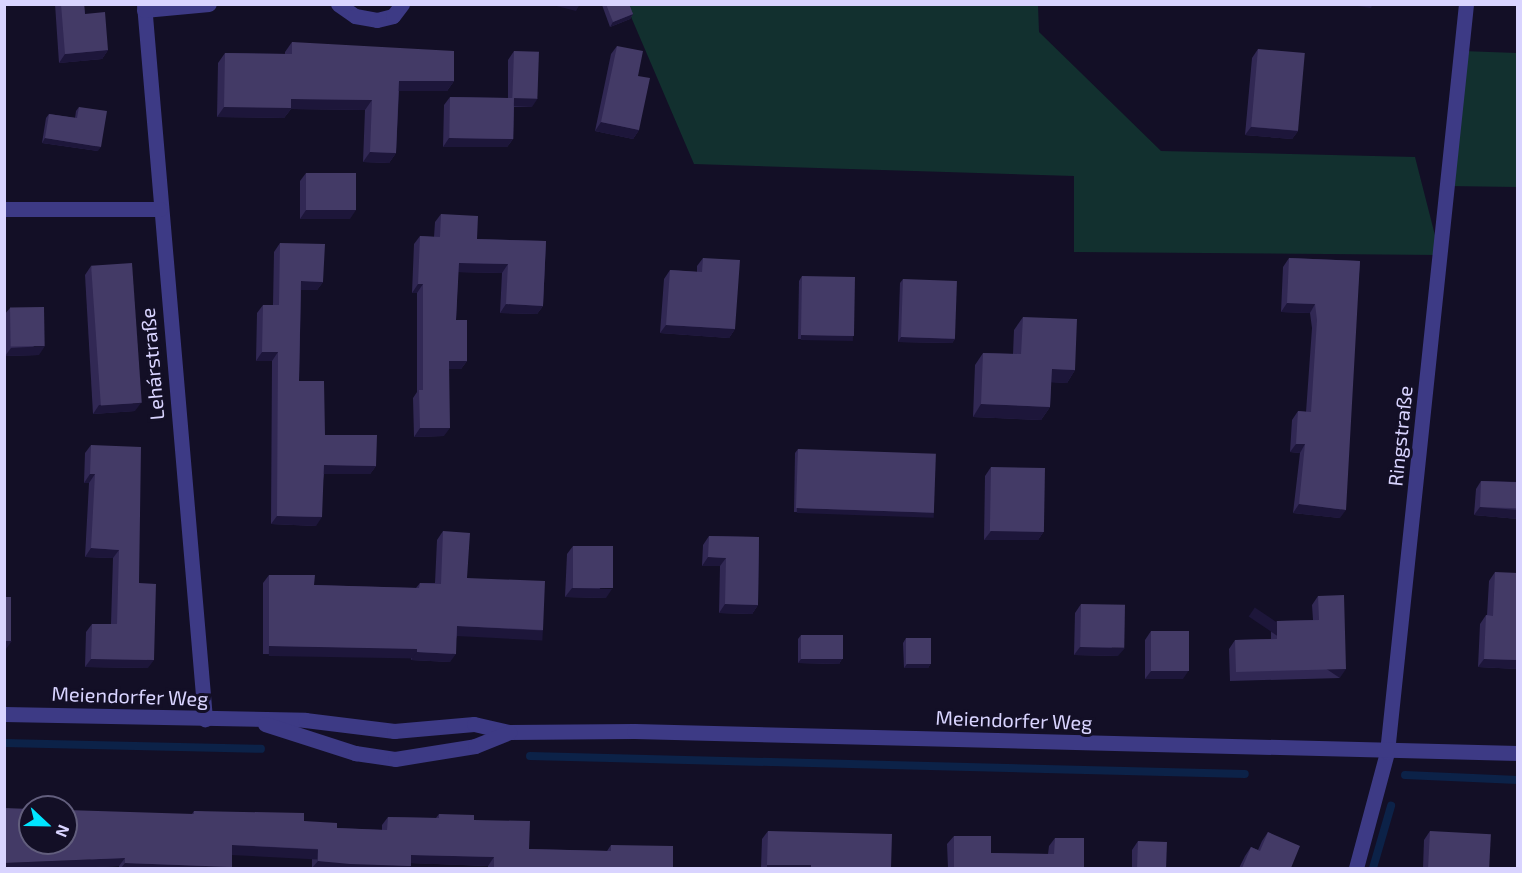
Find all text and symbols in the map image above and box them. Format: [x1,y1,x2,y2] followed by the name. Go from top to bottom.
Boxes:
[135,307,169,421] street label: Lehárstraße
[1383,384,1417,488] street label: Ringstraße
[51,681,209,711] street label: Meiendorfer Weg
[935,705,1093,735] street label: Meiendorfer Weg
[18,795,78,855] north arrow
[52,822,74,840] text: N

